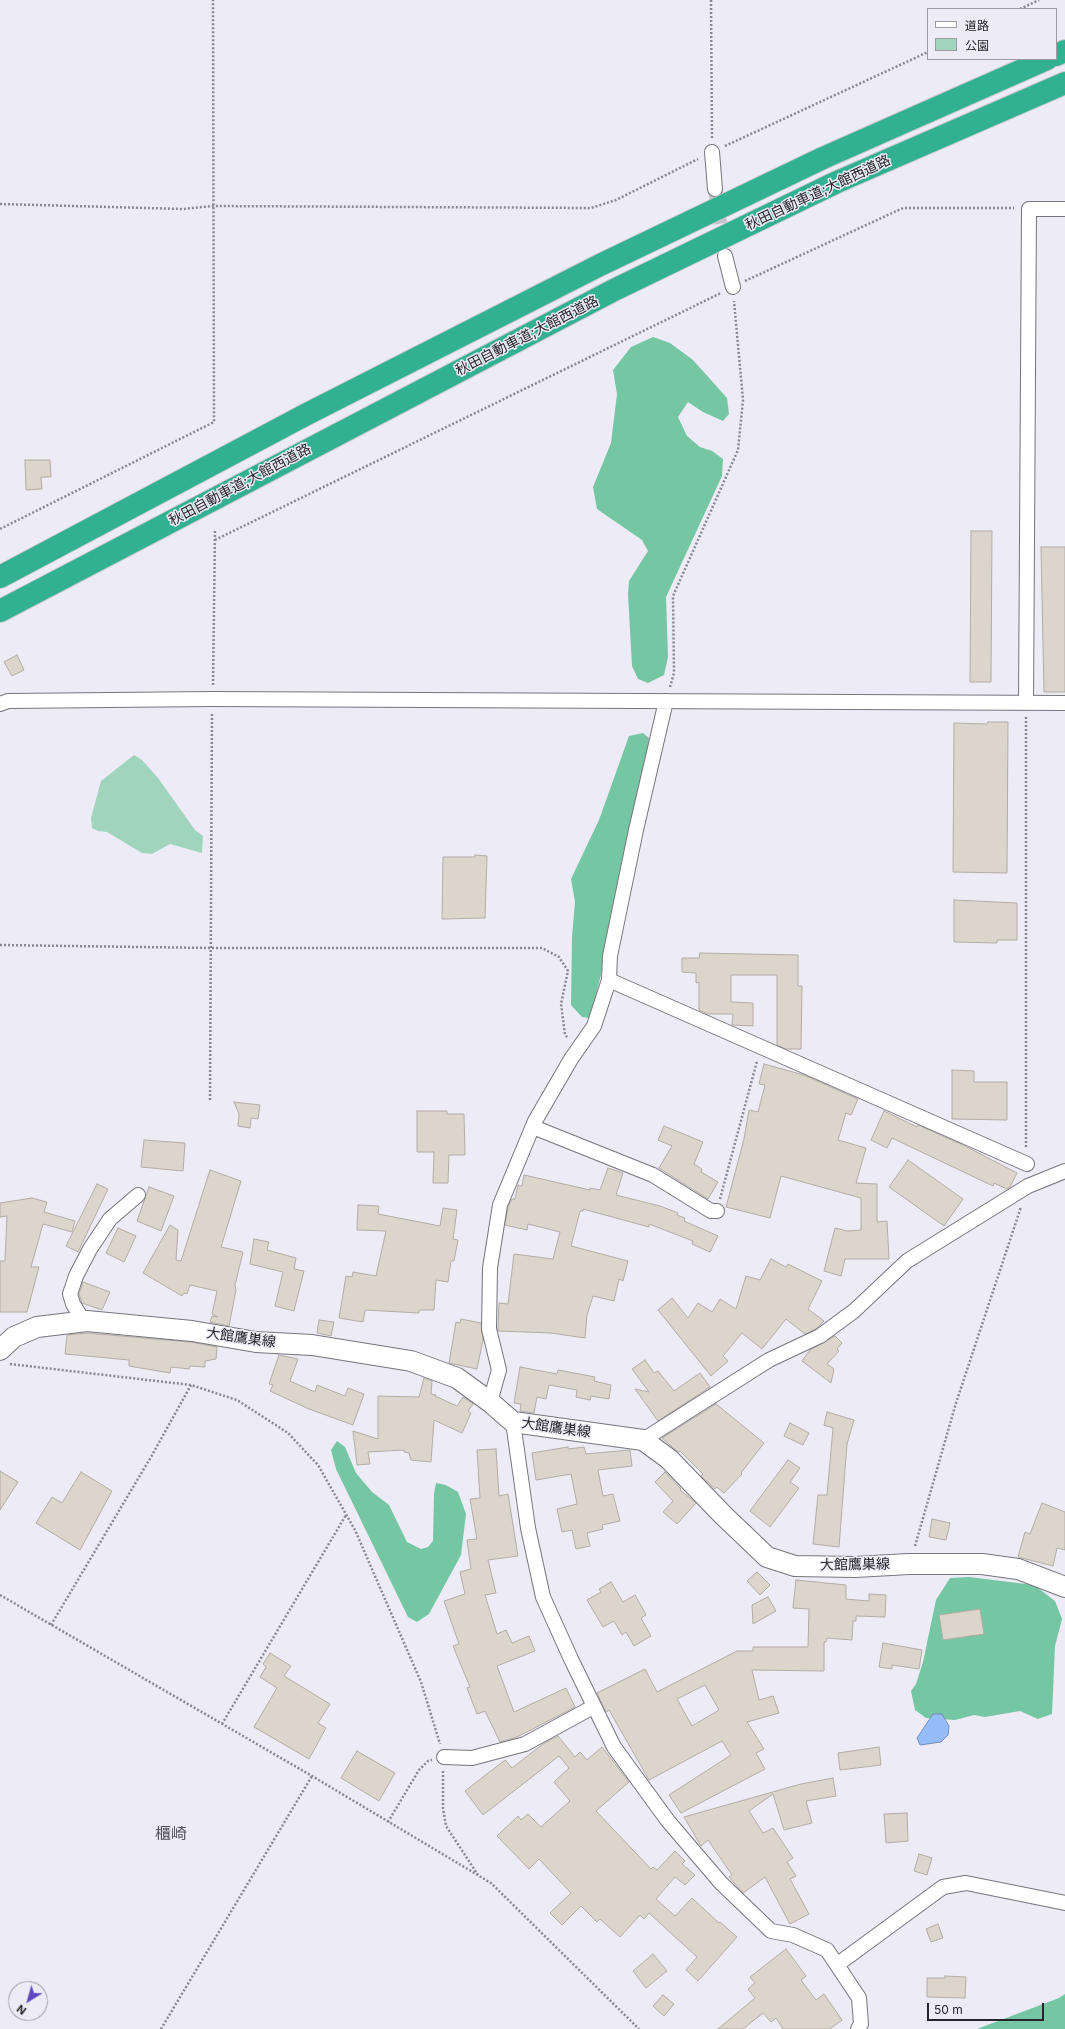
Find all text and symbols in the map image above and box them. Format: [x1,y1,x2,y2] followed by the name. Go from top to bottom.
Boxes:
[927,8,1057,60] legend
[965,18,989,33] text: 道路
[965,38,989,53] text: 公園
[743,152,893,234] street label: 秋田自動車道;大館西道路
[453,293,601,379] street label: 秋田自動車道;大館西道路
[166,440,314,530] street label: 秋田自動車道;大館西道路
[205,1325,277,1351] street label: 大館鷹巣線
[520,1415,592,1441] street label: 大館鷹巣線
[820,1556,890,1574] street label: 大館鷹巣線
[155,1824,187,1844] district label: 櫃崎
[8,1981,48,2021] north arrow
[929,1995,1046,2021] scale bar
[14,2002,29,2018] text: N
[934,2002,963,2017] text: 50 m

